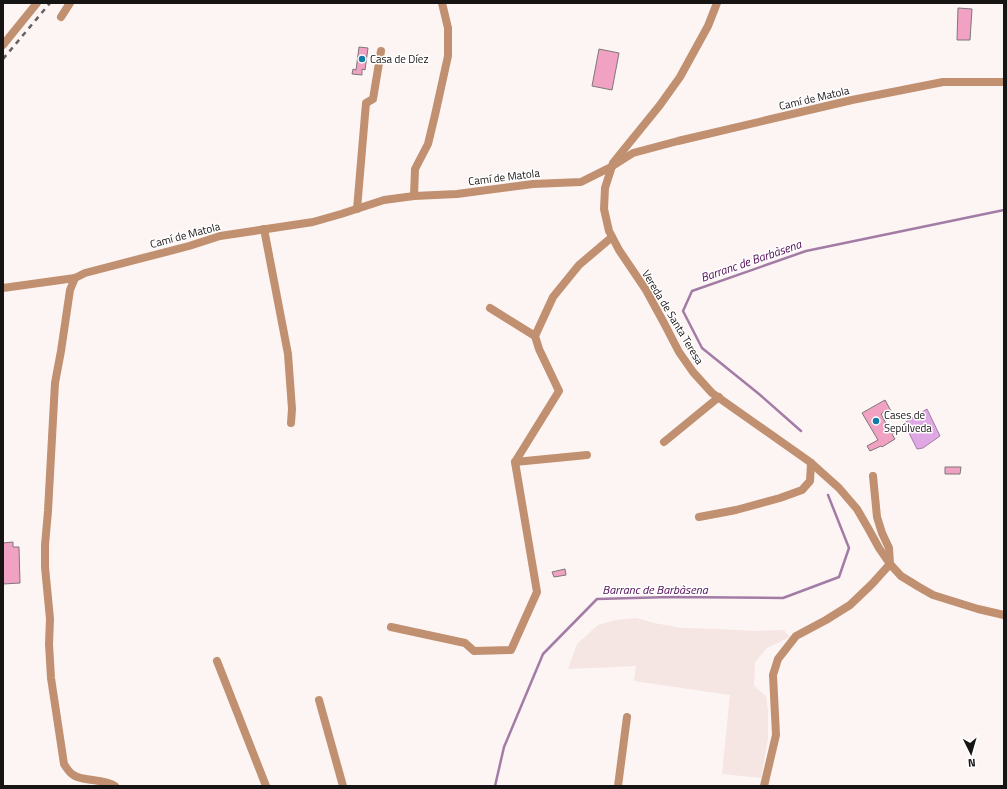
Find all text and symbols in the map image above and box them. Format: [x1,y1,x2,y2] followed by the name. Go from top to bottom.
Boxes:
[370,51,428,67] place label: Casa de Díez
[357,54,367,64] marker: Casa de Díez
[777,82,851,114] street label: Camí de Matola
[467,165,541,189] street label: Camí de Matola
[148,218,222,252] street label: Camí de Matola
[698,234,805,287] water label: Barranc de Barbàsena
[638,267,708,368] street label: Vereda de Santa Teresa
[884,407,932,436] place label: Cases de Sepúlveda
[871,416,881,426] marker: Cases de Sepúlveda
[602,580,709,599] water label: Barranc de Barbàsena
[951,733,991,773] north arrow
[967,755,976,771] text: N

